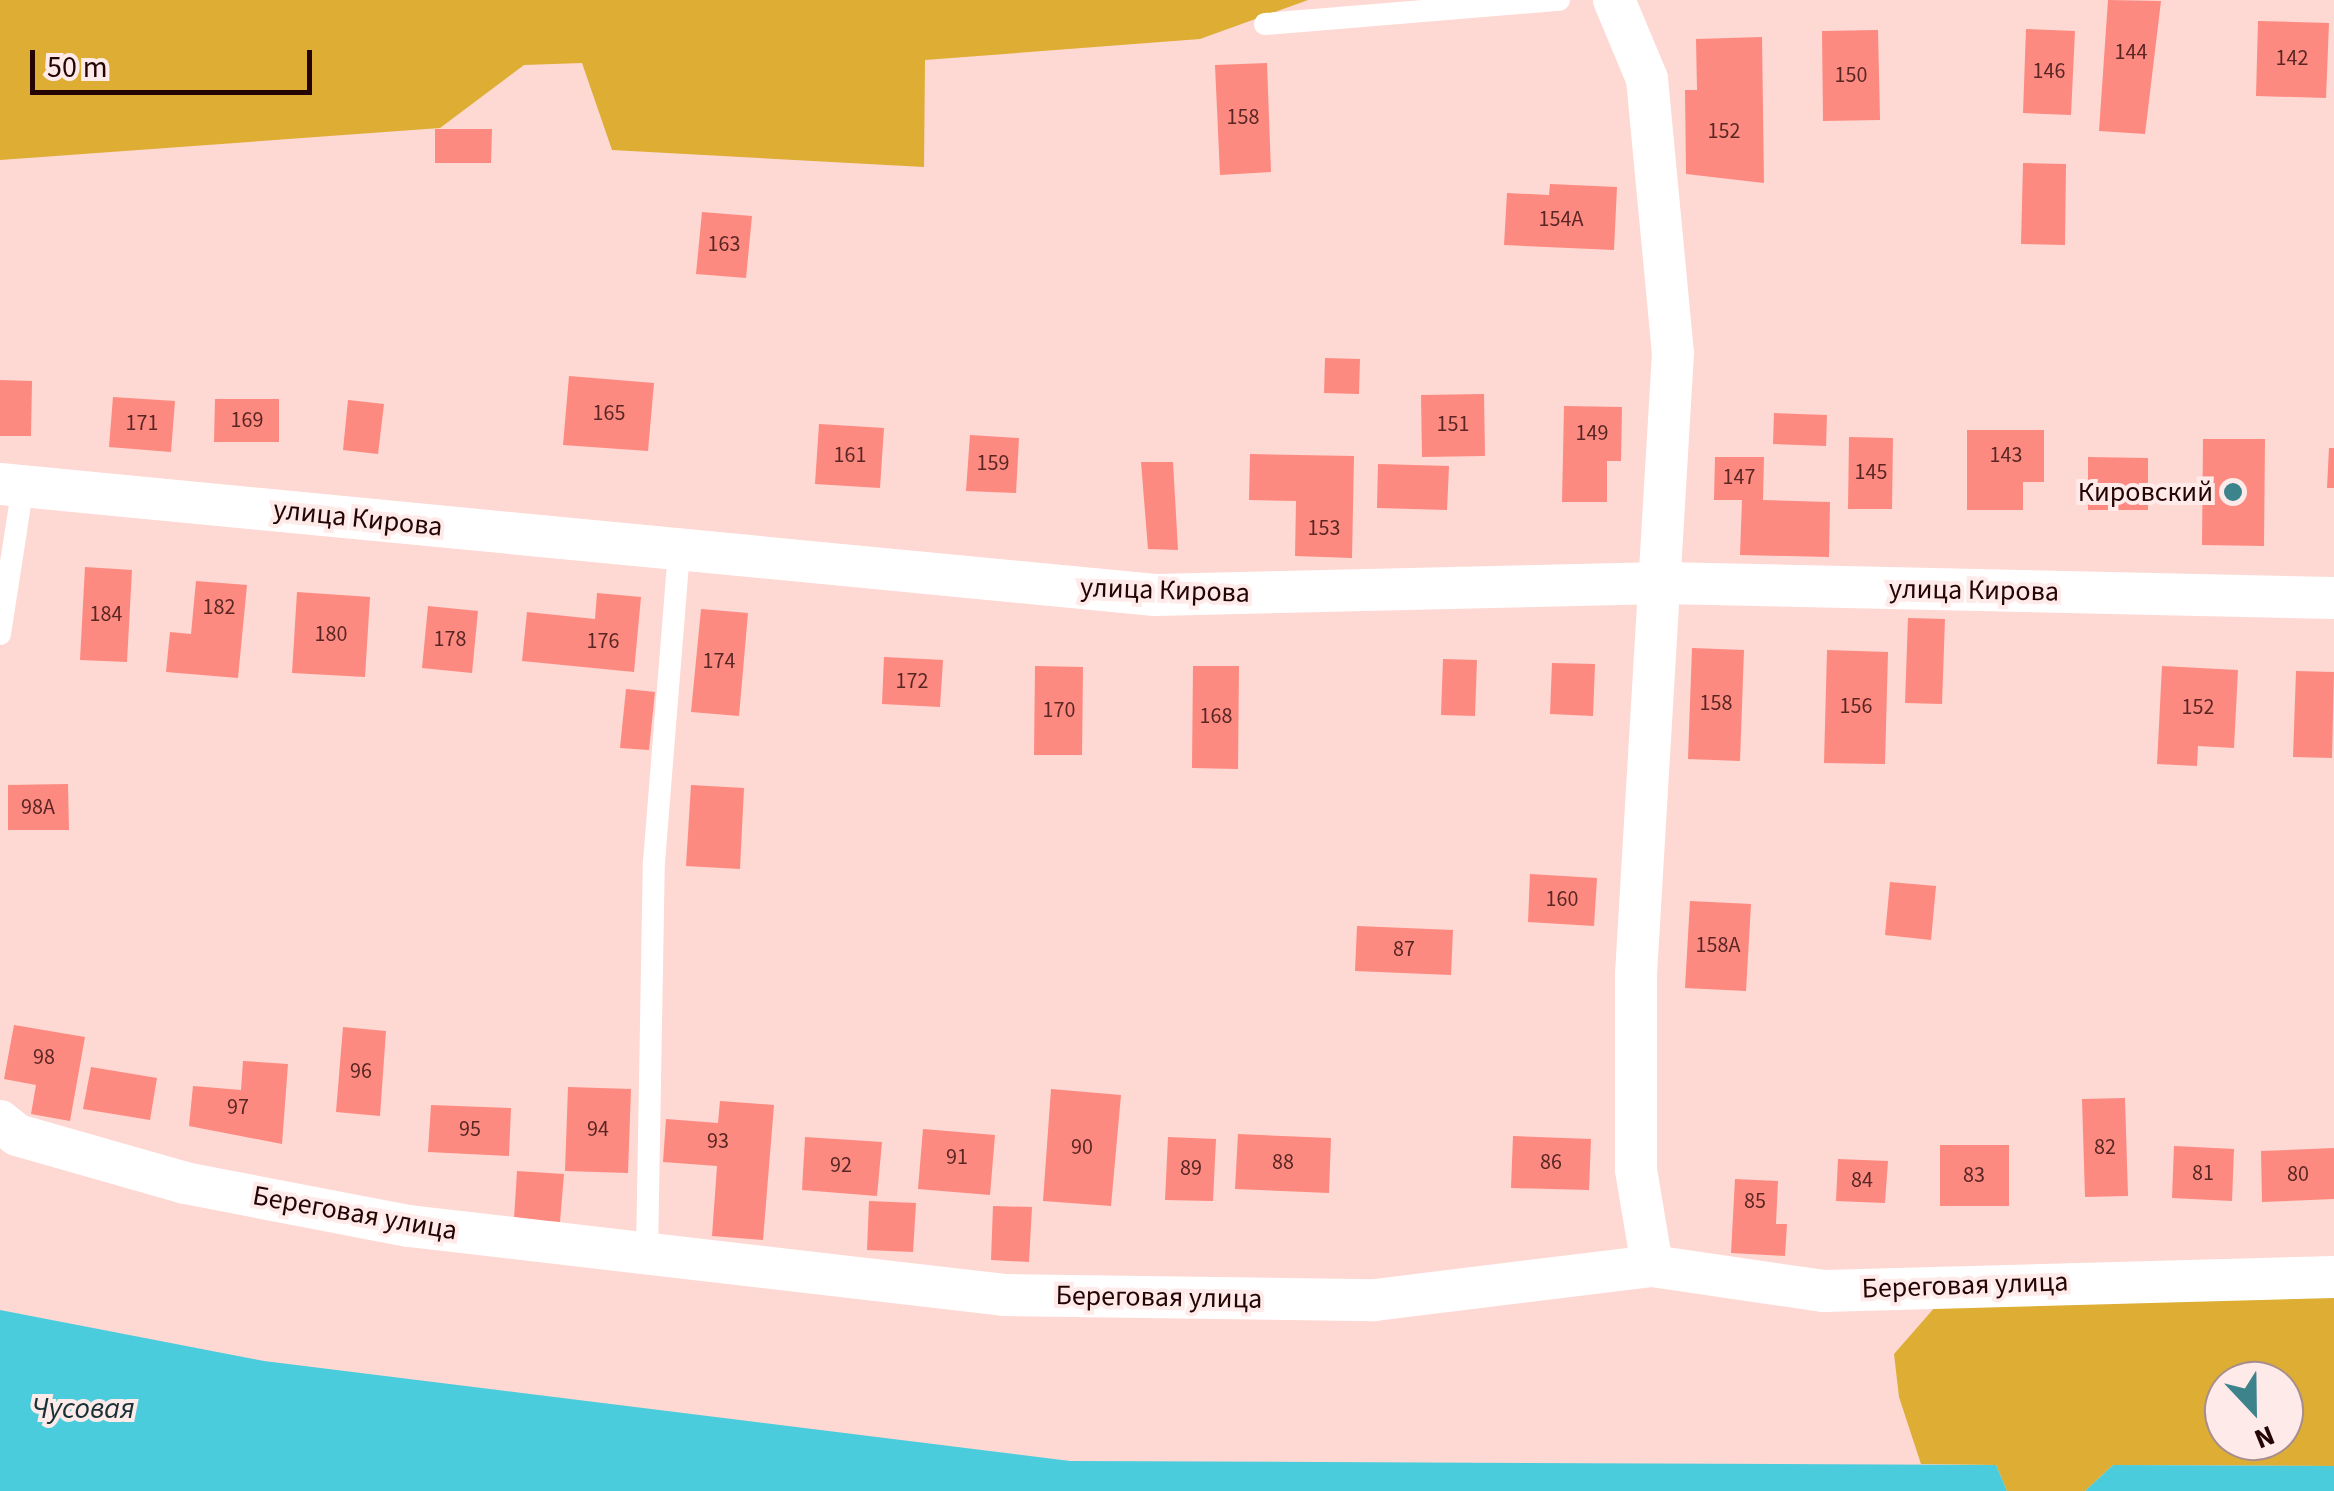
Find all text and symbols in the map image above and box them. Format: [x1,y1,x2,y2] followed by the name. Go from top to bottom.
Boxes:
[35,30,318,92] scale bar
[2115,40,2147,66] house number: 144
[47,46,108,89] text: 50 m
[2276,46,2308,72] house number: 142
[2033,59,2065,85] house number: 146
[1835,63,1867,89] house number: 150
[1227,105,1259,131] house number: 158
[1708,119,1740,145] house number: 152
[1539,207,1583,233] house number: 154А
[708,232,740,258] house number: 163
[593,401,625,427] house number: 165
[231,408,263,434] house number: 169
[126,411,158,437] house number: 171
[1437,412,1469,438] house number: 151
[1576,421,1608,447] house number: 149
[834,443,866,469] house number: 161
[1990,443,2022,469] house number: 143
[977,451,1009,477] house number: 159
[1855,460,1887,486] house number: 145
[1723,465,1755,491] house number: 147
[2078,475,2213,509] place label: Кировский
[2222,481,2244,503] marker: Кировский
[272,492,444,544] street label: улица Кирова
[1308,516,1340,542] house number: 153
[1079,570,1251,610] street label: улица Кирова
[1889,572,2059,608] street label: улица Кирова
[203,595,235,621] house number: 182
[90,602,122,628] house number: 184
[315,622,347,648] house number: 180
[434,627,466,653] house number: 178
[587,629,619,655] house number: 176
[703,649,735,675] house number: 174
[896,669,928,695] house number: 172
[1700,691,1732,717] house number: 158
[1840,694,1872,720] house number: 156
[2182,695,2214,721] house number: 152
[1043,698,1075,724] house number: 170
[1200,704,1232,730] house number: 168
[21,795,55,821] house number: 98А
[1546,887,1578,913] house number: 160
[1696,933,1740,959] house number: 158А
[1393,937,1415,963] house number: 87
[33,1045,55,1071] house number: 98
[350,1059,372,1085] house number: 96
[227,1095,249,1121] house number: 97
[459,1117,481,1143] house number: 95
[587,1117,609,1143] house number: 94
[707,1129,729,1155] house number: 93
[1071,1135,1093,1161] house number: 90
[2094,1135,2116,1161] house number: 82
[946,1145,968,1171] house number: 91
[1272,1150,1294,1176] house number: 88
[1540,1150,1562,1176] house number: 86
[830,1153,852,1179] house number: 92
[1180,1156,1202,1182] house number: 89
[2192,1161,2214,1187] house number: 81
[2287,1162,2309,1188] house number: 80
[1963,1163,1985,1189] house number: 83
[1851,1168,1873,1194] house number: 84
[250,1179,460,1247] street label: Береговая улица
[1744,1189,1766,1215] house number: 85
[1861,1265,2069,1305] street label: Береговая улица
[1055,1278,1263,1316] street label: Береговая улица
[2204,1361,2304,1461] north arrow
[31,1391,135,1427] water label: Чусовая
[2248,1415,2281,1459] text: N

